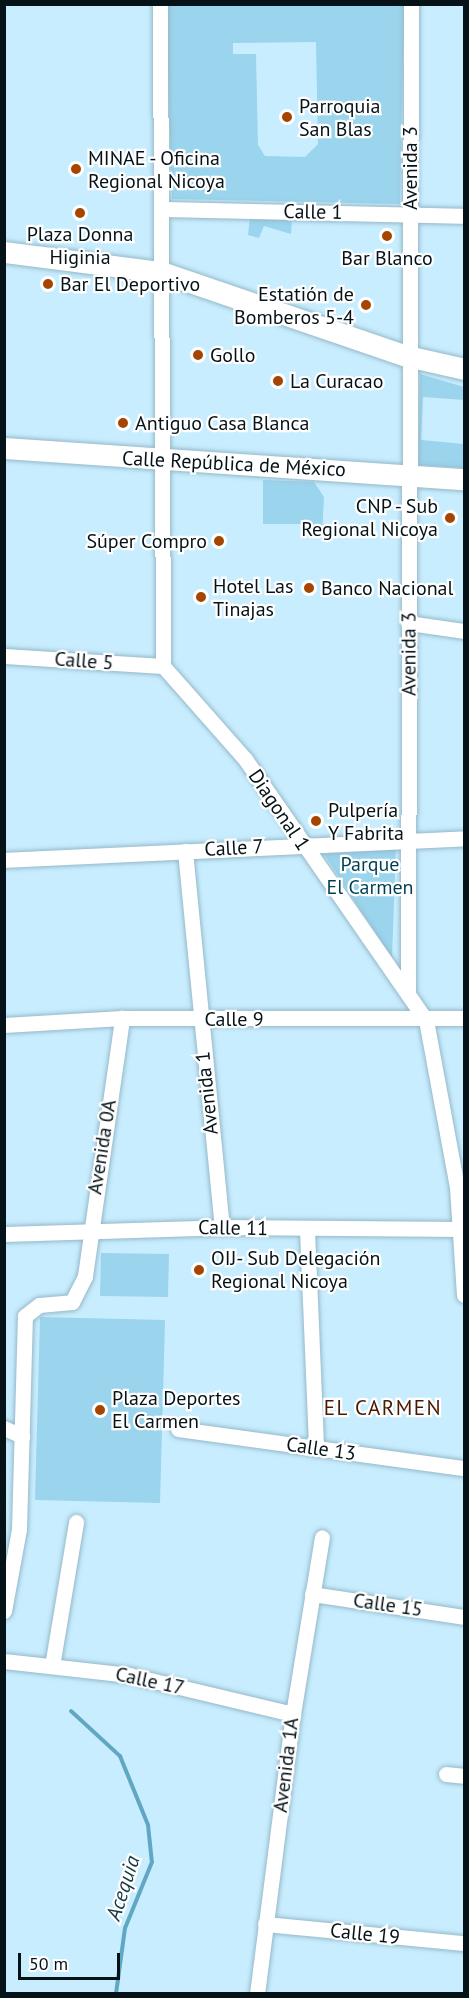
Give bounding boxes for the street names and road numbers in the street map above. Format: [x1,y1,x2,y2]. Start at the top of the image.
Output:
street label: Avenida 3 [398,126,422,210]
street label: Calle 1 [283,199,343,225]
street label: Calle República de México [122,446,346,482]
street label: Avenida 3 [397,612,421,696]
street label: Calle 5 [54,647,114,675]
street label: Diagonal 1 [243,765,315,855]
street label: Calle 7 [204,834,264,862]
street label: Calle 9 [204,1007,264,1031]
street label: Avenida 1 [191,1050,223,1136]
street label: Avenida 0A [83,1098,121,1196]
street label: Calle 11 [198,1215,268,1241]
street label: Calle 13 [285,1432,357,1466]
street label: Calle 15 [352,1588,424,1622]
street label: Calle 17 [113,1662,187,1700]
street label: Avenida 1A [268,1716,304,1814]
street label: Calle 19 [329,1918,401,1950]

